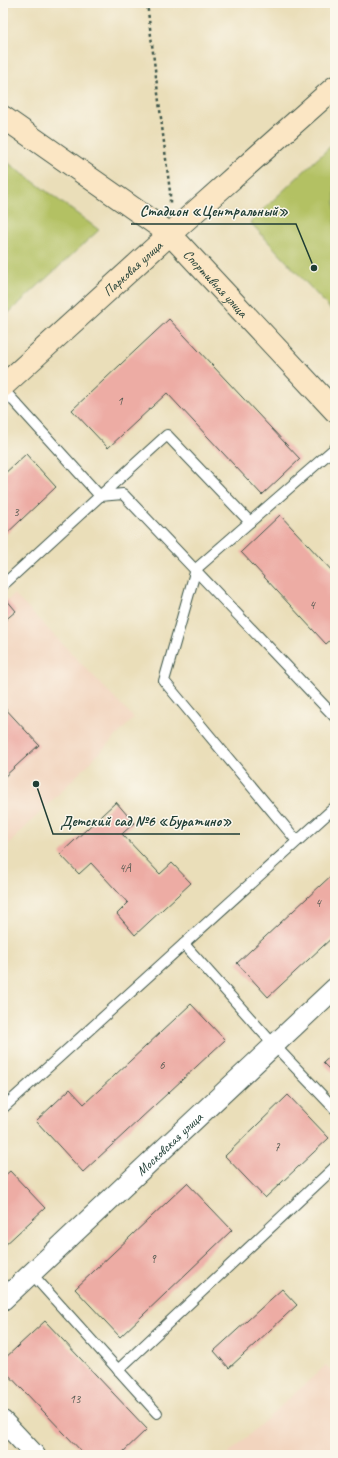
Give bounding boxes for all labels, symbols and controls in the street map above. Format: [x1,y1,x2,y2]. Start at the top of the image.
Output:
callout: Стадион «Центральный» [131,197,296,224]
text: Стадион «Центральный» [140,202,289,221]
street label: Парковая улица [99,236,166,300]
street label: Спортивная улица [180,246,252,321]
house number: 1 [117,393,123,409]
house number: 3 [13,504,20,520]
house number: 4 [309,597,316,613]
callout: Детский сад №6 «Буратино» [53,807,240,834]
text: Детский сад №6 «Буратино» [60,812,232,831]
house number: 4А [119,860,132,876]
house number: 4 [315,895,322,911]
house number: 6 [159,1057,165,1073]
street label: Московская улица [132,1108,207,1179]
house number: 7 [274,1139,280,1155]
house number: 9 [150,1251,157,1267]
house number: 13 [70,1391,82,1407]

